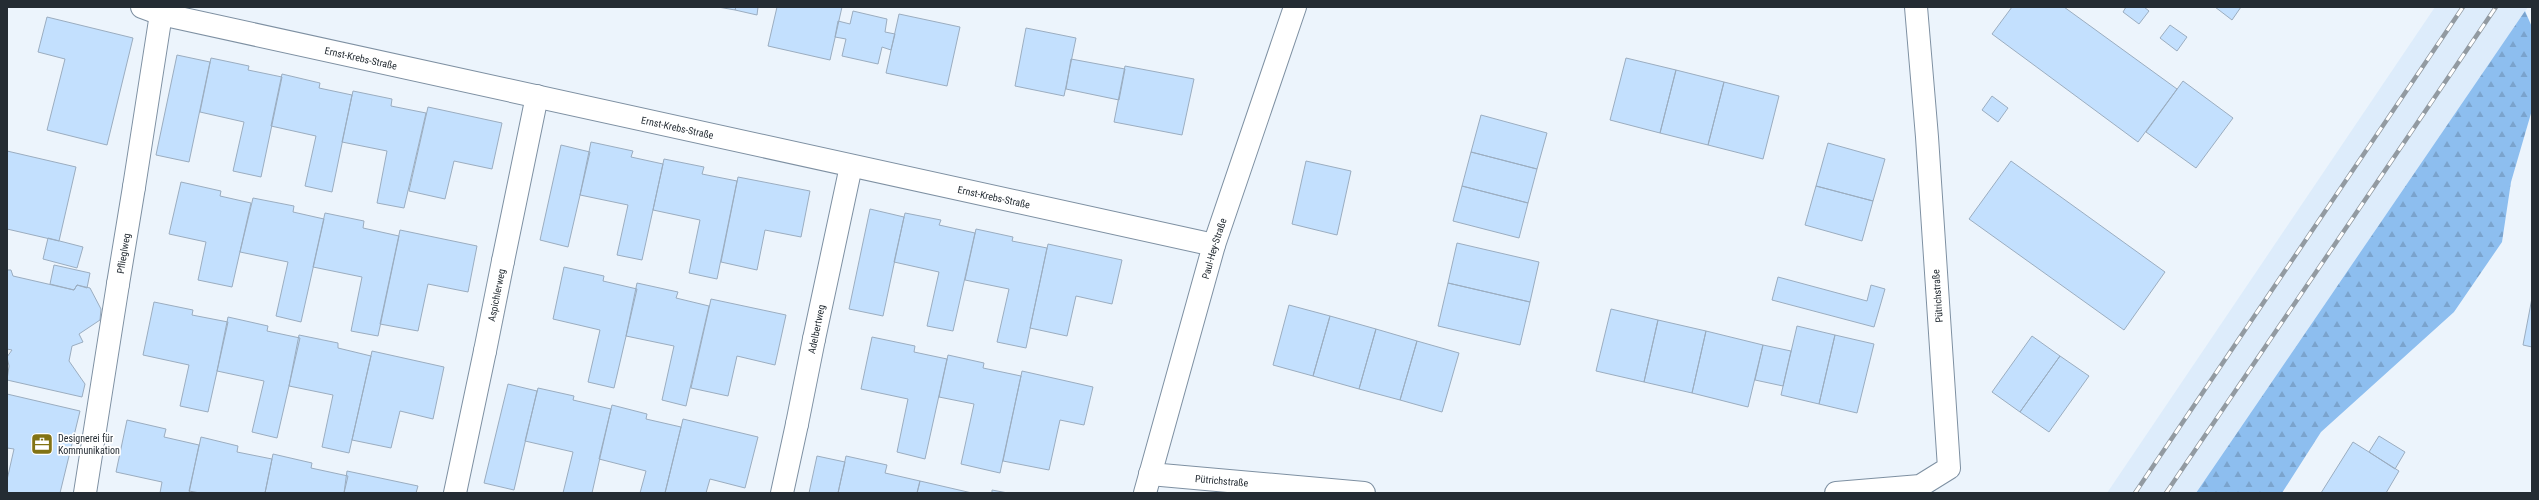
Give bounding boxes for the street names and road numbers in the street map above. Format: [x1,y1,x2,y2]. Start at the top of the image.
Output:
street label: Ernst-Krebs-Straße [324,45,398,72]
street label: Ernst-Krebs-Straße [640,115,715,141]
street label: Ernst-Krebs-Straße [957,184,1031,211]
street label: Paul-Hey-Straße [1200,216,1229,280]
street label: Pflieglweg [115,232,132,275]
street label: Aspichlerweg [486,268,507,322]
street label: Pütrichstraße [1930,269,1945,323]
street label: Adelbertweg [806,304,827,355]
street label: Pütrichstraße [1195,473,1249,489]

